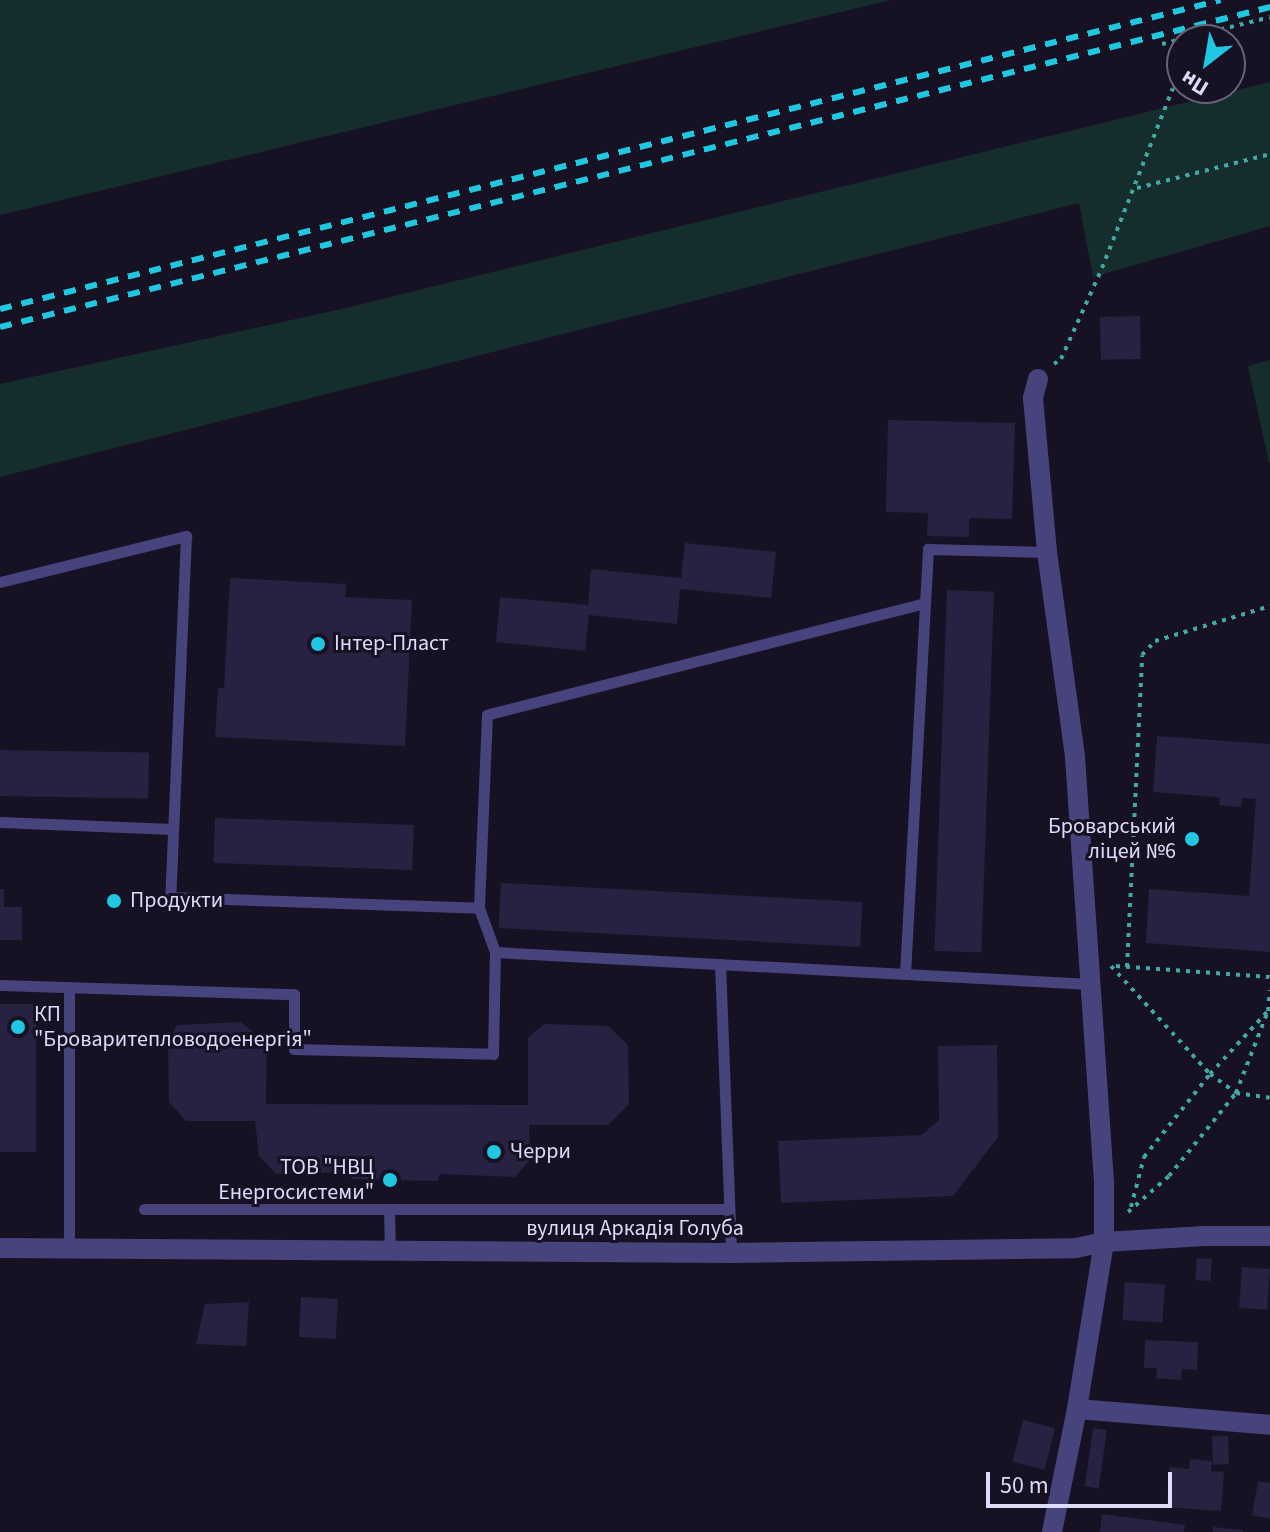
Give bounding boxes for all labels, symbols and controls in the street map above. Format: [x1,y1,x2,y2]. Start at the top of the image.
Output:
north arrow [1166,24,1246,104]
text: Пн [1175,62,1215,104]
place label: Інтер-Пласт [334,631,449,657]
marker: Інтер-Пласт [309,635,327,653]
place label: Броварський ліцей №6 [1048,813,1176,864]
marker: Броварський ліцей №6 [1183,830,1201,848]
place label: Продукти [130,888,223,914]
marker: Продукти [105,892,123,910]
place label: КП "Броваритепловодоенергія" [34,1001,312,1052]
marker: КП "Броваритепловодоенергія" [9,1018,27,1036]
place label: Черри [510,1139,571,1165]
marker: Черри [485,1143,503,1161]
place label: ТОВ "НВЦ Енергосистеми" [218,1154,374,1206]
marker: ТОВ "НВЦ Енергосистеми" [381,1171,399,1189]
street label: вулиця Аркадія Голуба [526,1216,744,1242]
scale bar [990,1456,1176,1506]
text: 50 m [1000,1468,1049,1503]

